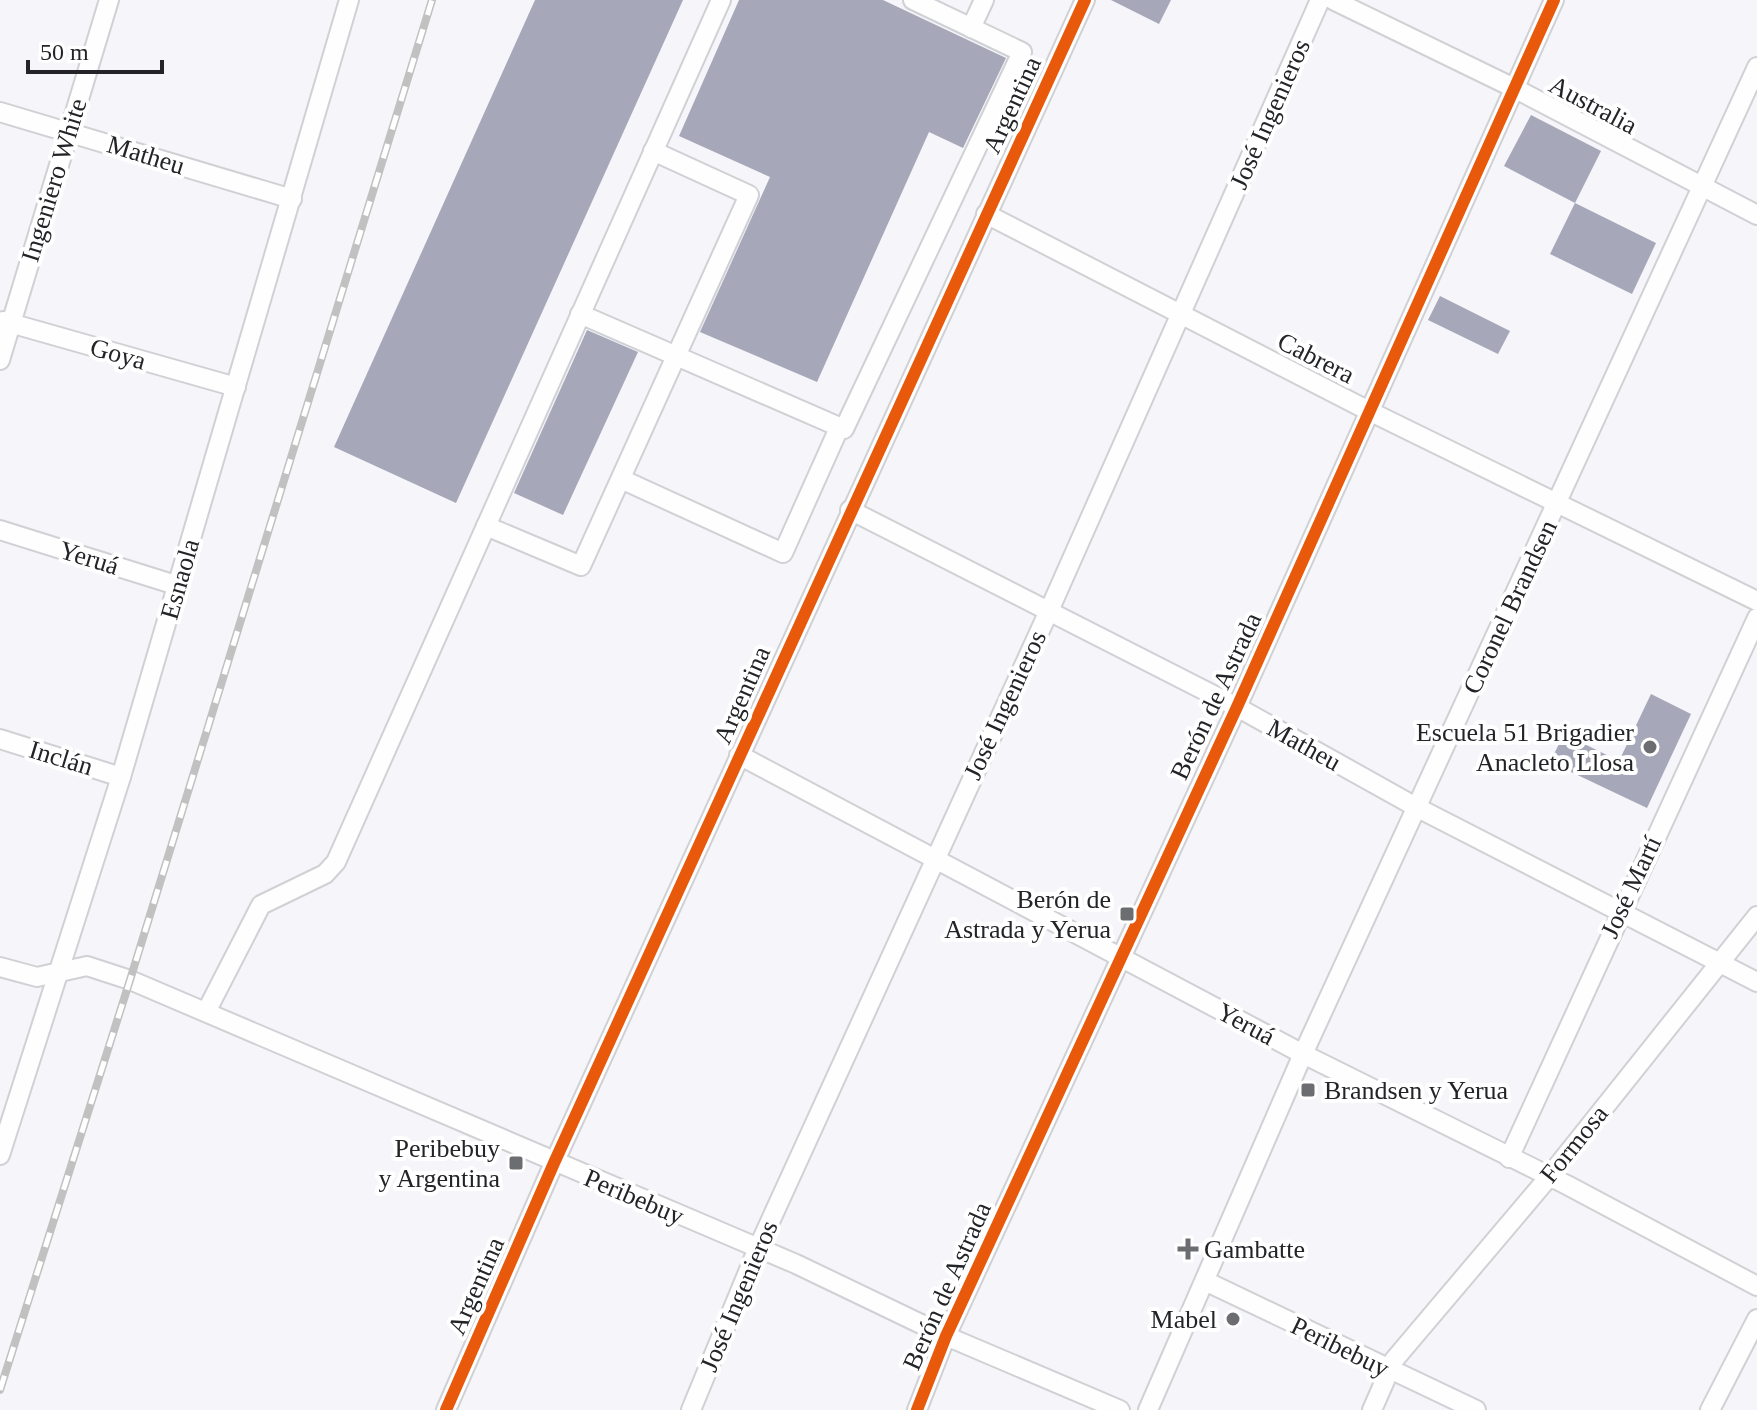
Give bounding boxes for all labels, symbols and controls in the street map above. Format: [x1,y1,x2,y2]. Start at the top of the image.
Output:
scale bar [28,24,162,74]
street label: José Ingenieros [1224,35,1316,193]
text: 50 m [40,39,89,65]
street label: Argentina [977,52,1047,158]
street label: Australia [1544,70,1642,140]
street label: Ingeniero White [15,95,93,265]
street label: Matheu [104,130,188,180]
street label: Cabrera [1273,326,1360,390]
street label: Goya [87,332,150,376]
street label: Coronel Brandsen [1457,515,1563,699]
street label: Yeruá [56,535,123,581]
street label: Esnaola [155,535,205,623]
street label: Berón de Astrada [1165,608,1267,784]
street label: José Ingenieros [958,626,1052,784]
street label: Argentina [708,641,776,748]
street label: Matheu [1262,713,1346,777]
place label: Escuela 51 Brigadier Anacleto Llosa [1416,718,1634,777]
street label: Inclán [26,735,96,781]
marker: Escuela 51 Brigadier Anacleto Llosa [1641,738,1659,756]
street label: José Martí [1595,831,1667,943]
place label: Berón de Astrada y Yerua [944,885,1111,944]
marker: Berón de Astrada y Yerua [1118,905,1136,923]
street label: Yeruá [1212,997,1280,1051]
place label: Brandsen y Yerua [1324,1076,1509,1105]
marker: Brandsen y Yerua [1299,1081,1317,1099]
street label: Formosa [1534,1099,1614,1188]
place label: Peribebuy y Argentina [378,1134,500,1193]
marker: Peribebuy y Argentina [507,1154,525,1172]
street label: Peribebuy [580,1163,688,1231]
street label: Berón de Astrada [897,1197,997,1374]
street label: José Ingenieros [694,1216,784,1376]
street label: Argentina [442,1232,510,1339]
place label: Gambatte [1204,1235,1305,1264]
marker: Gambatte [1179,1240,1197,1258]
place label: Mabel [1151,1305,1217,1334]
marker: Mabel [1224,1310,1242,1328]
street label: Peribebuy [1286,1311,1394,1383]

